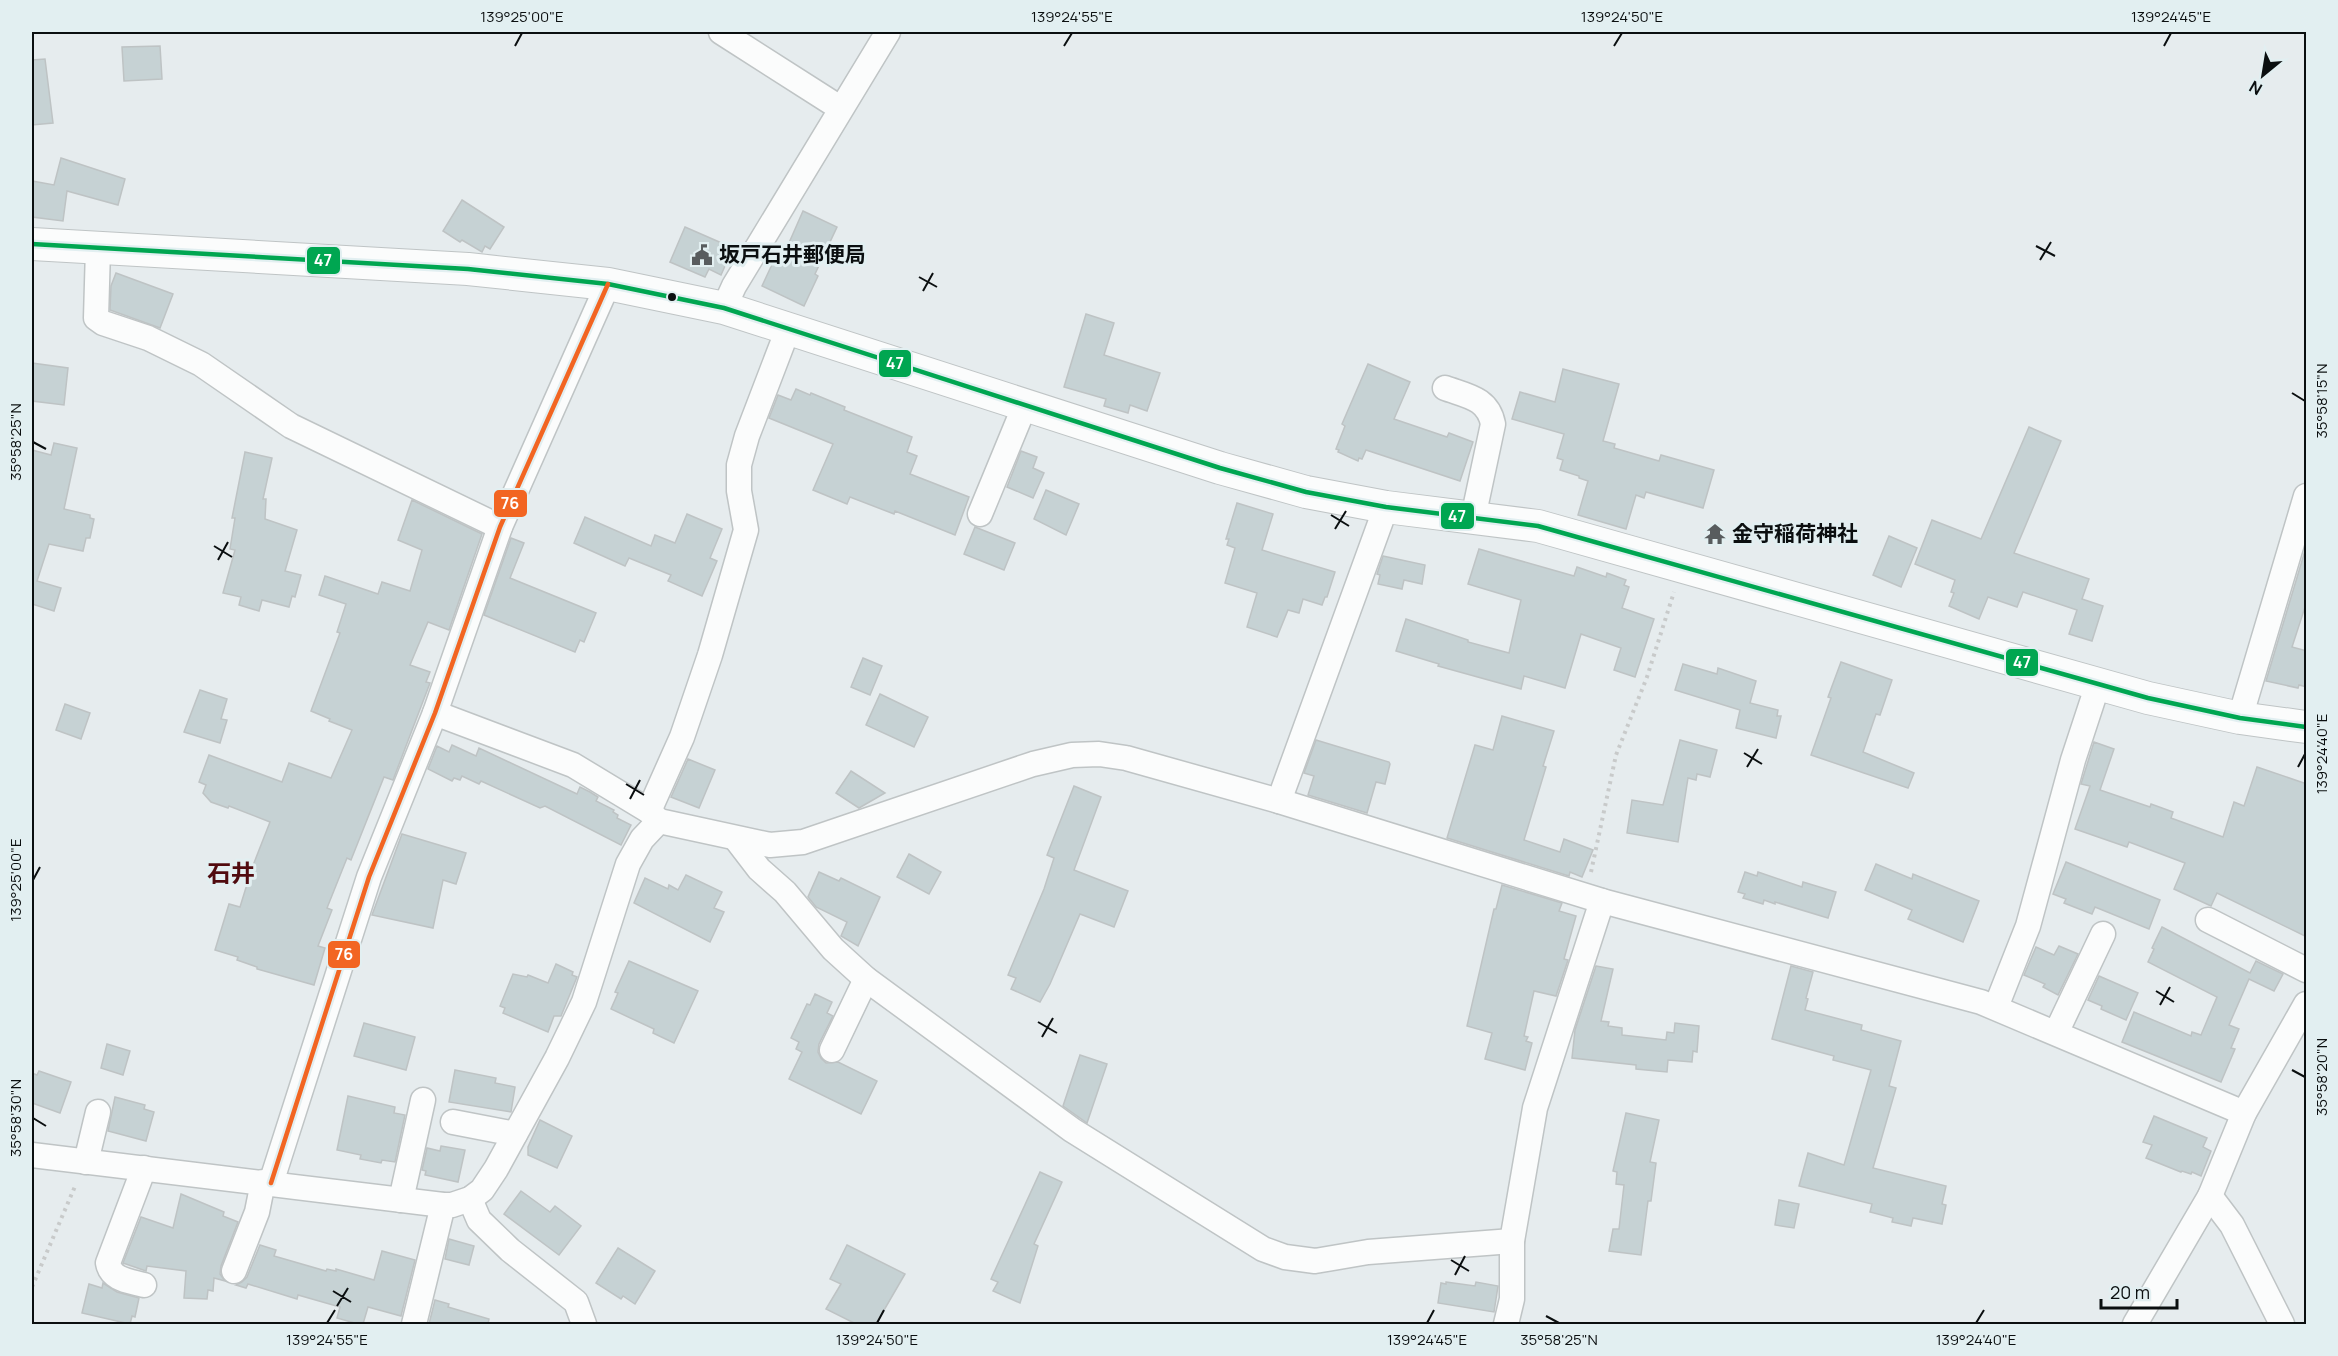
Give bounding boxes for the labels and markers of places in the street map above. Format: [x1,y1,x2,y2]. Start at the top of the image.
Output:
place label: 坂戸石井郵便局 [719,240,866,268]
public building icon: 坂戸石井郵便局 [690,243,714,267]
unlabelled marker [666,291,678,303]
place label: 金守稲荷神社 [1732,519,1858,547]
temple icon: 金守稲荷神社 [1703,522,1727,546]

